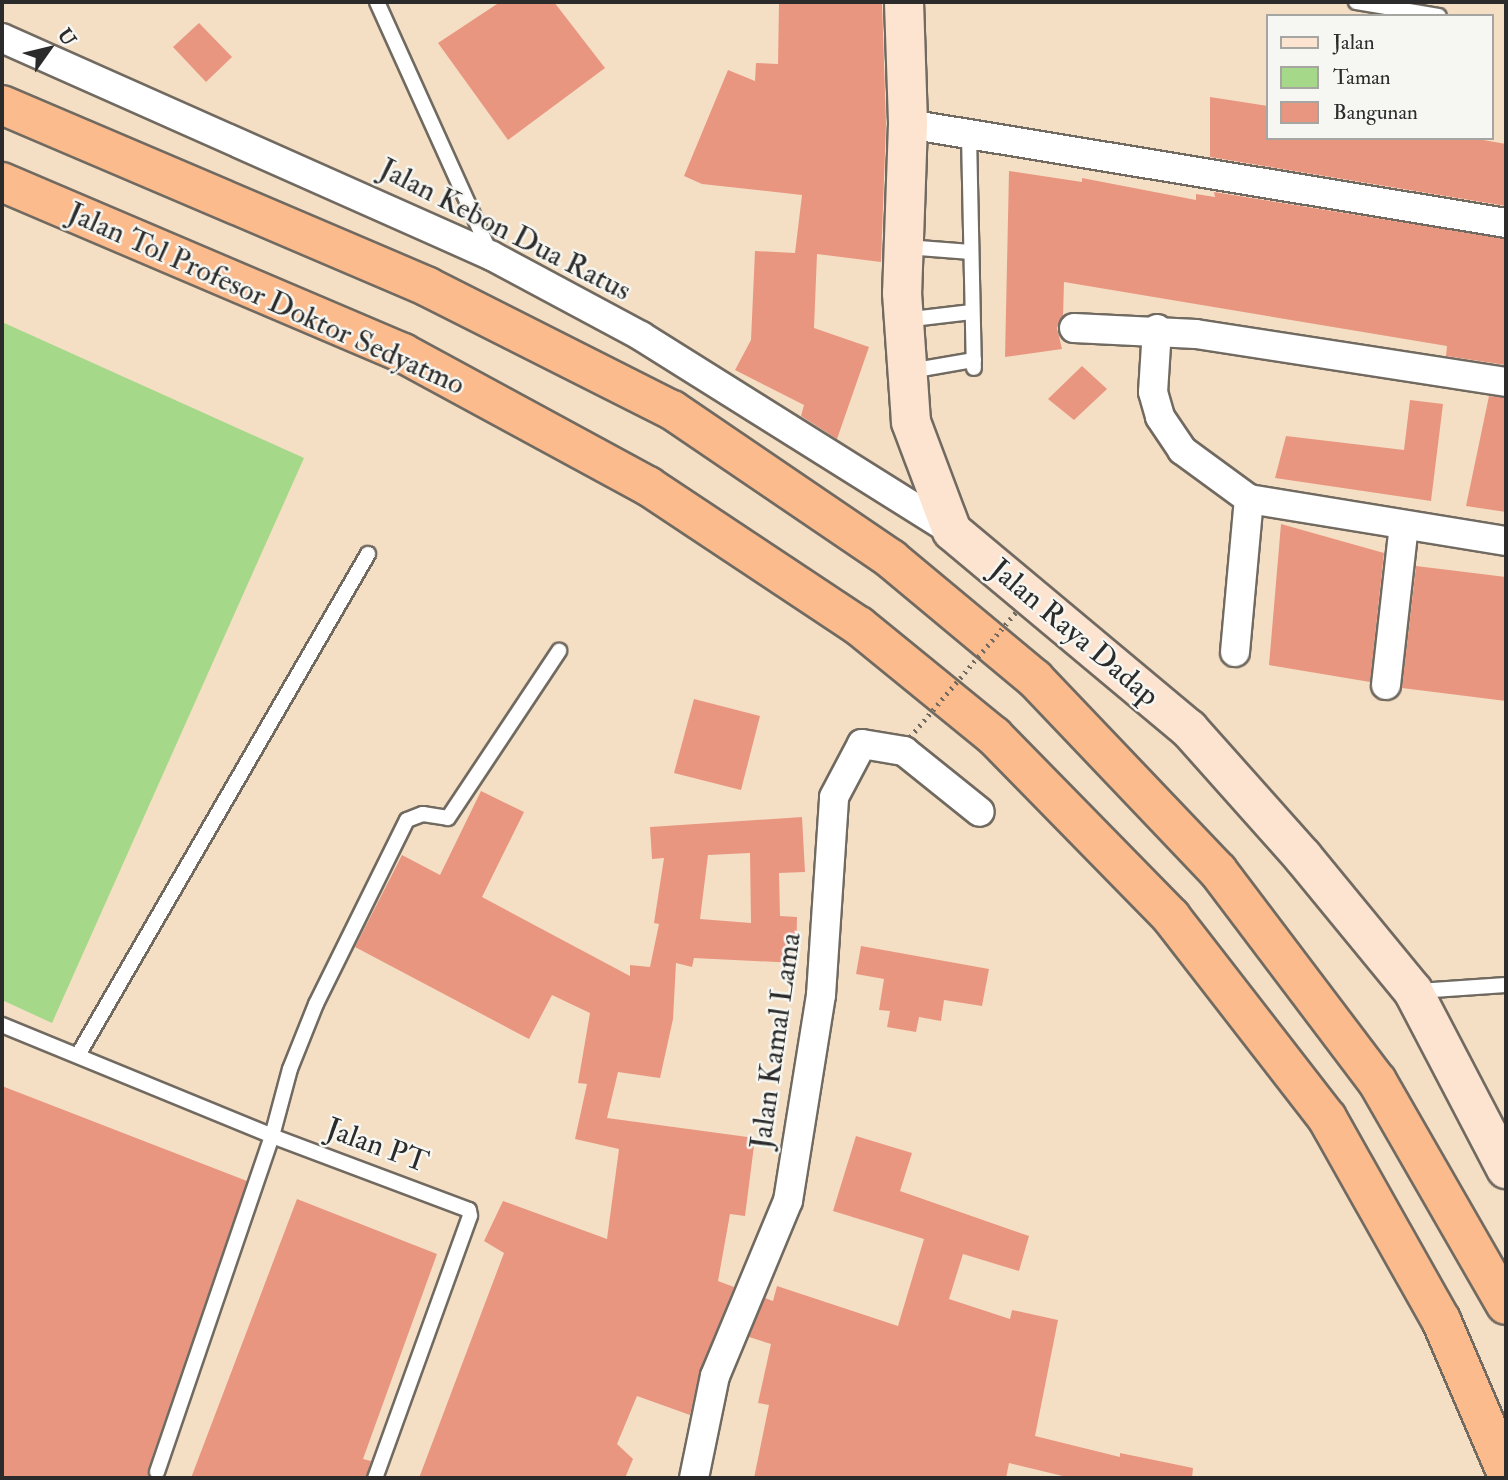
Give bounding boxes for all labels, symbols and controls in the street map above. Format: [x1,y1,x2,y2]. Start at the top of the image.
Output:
north arrow [14,14,84,84]
legend [1266,14,1494,140]
text: U [52,24,81,51]
text: Jalan [1333,29,1375,56]
text: Taman [1333,64,1391,91]
text: Bangunan [1333,99,1418,126]
street label: Jalan Kebon Dua Ratus [373,151,637,309]
street label: Jalan Tol Profesor Doktor Sedyatmo [62,195,470,403]
street label: Jalan Raya Dadap [982,552,1166,714]
street label: Jalan Kamal Lama [743,930,809,1152]
street label: Jalan PT [321,1111,433,1181]

